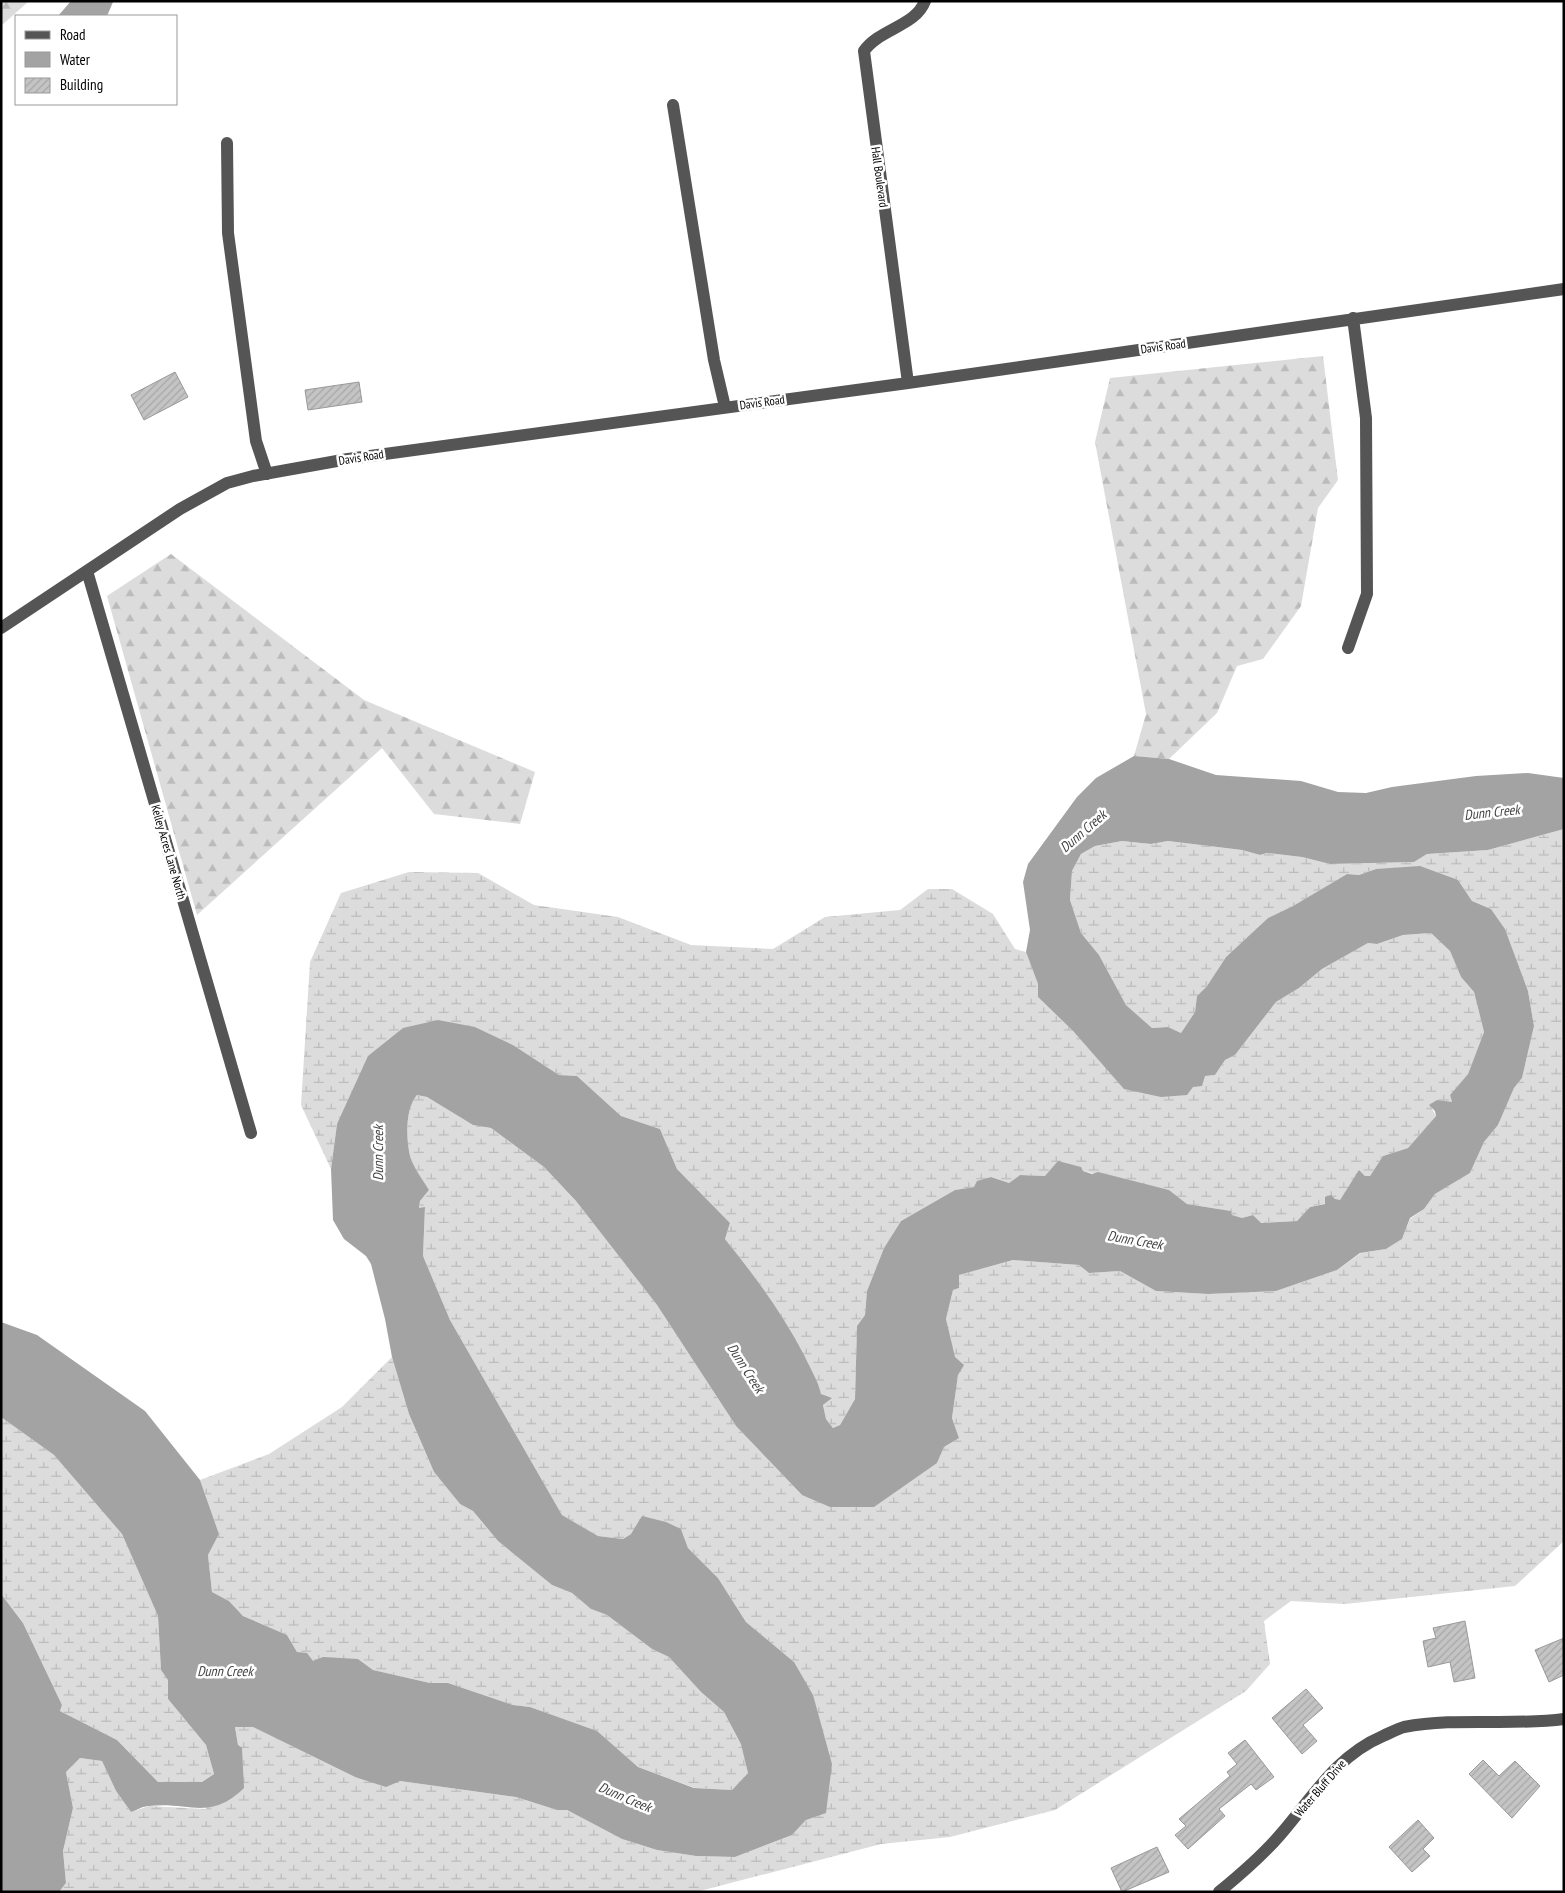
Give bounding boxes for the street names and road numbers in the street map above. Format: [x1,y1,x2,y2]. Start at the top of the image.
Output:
street label: Hall Boulevard [868,146,892,208]
street label: Davis Road [1139,335,1187,357]
street label: Davis Road [738,391,786,413]
street label: Davis Road [337,446,385,468]
street label: Kelley Acres Lane North [148,803,190,901]
street label: Water Bluff Drive [1291,1756,1349,1820]

